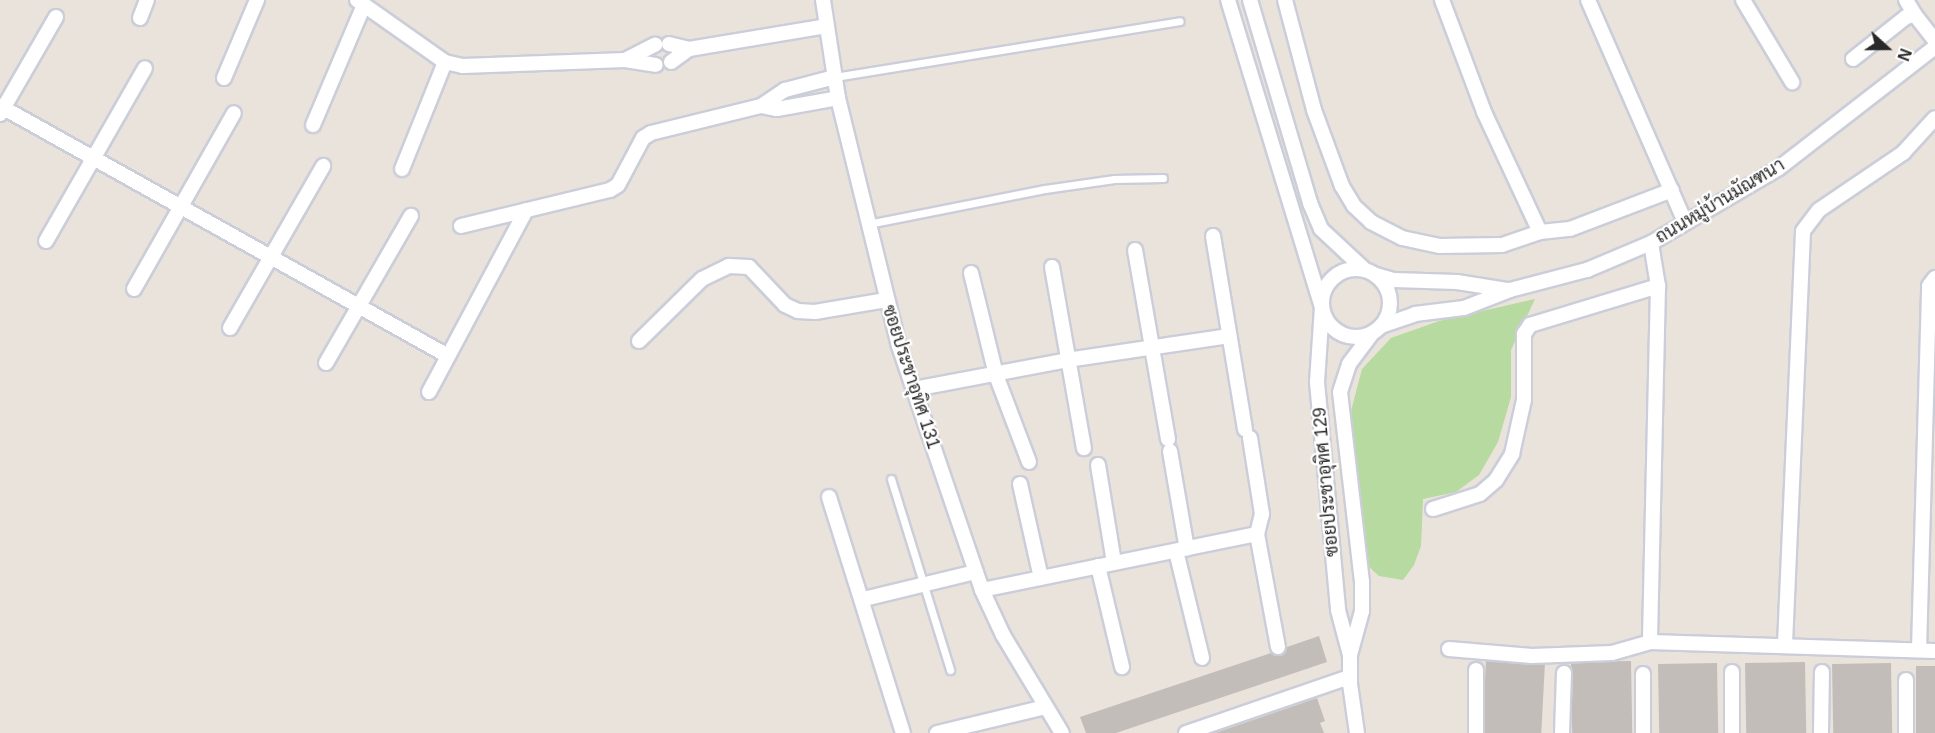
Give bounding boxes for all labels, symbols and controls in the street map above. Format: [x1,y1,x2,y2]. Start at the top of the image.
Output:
north arrow [1857,18,1917,78]
text: N [1894,46,1914,63]
street label: ถนนหมู่บ้านมัณฑนา [1652,154,1788,248]
street label: ซอยประชาอุทิศ 131 [878,302,944,452]
street label: ซอยประชาอุทิศ 129 [1309,406,1343,558]

